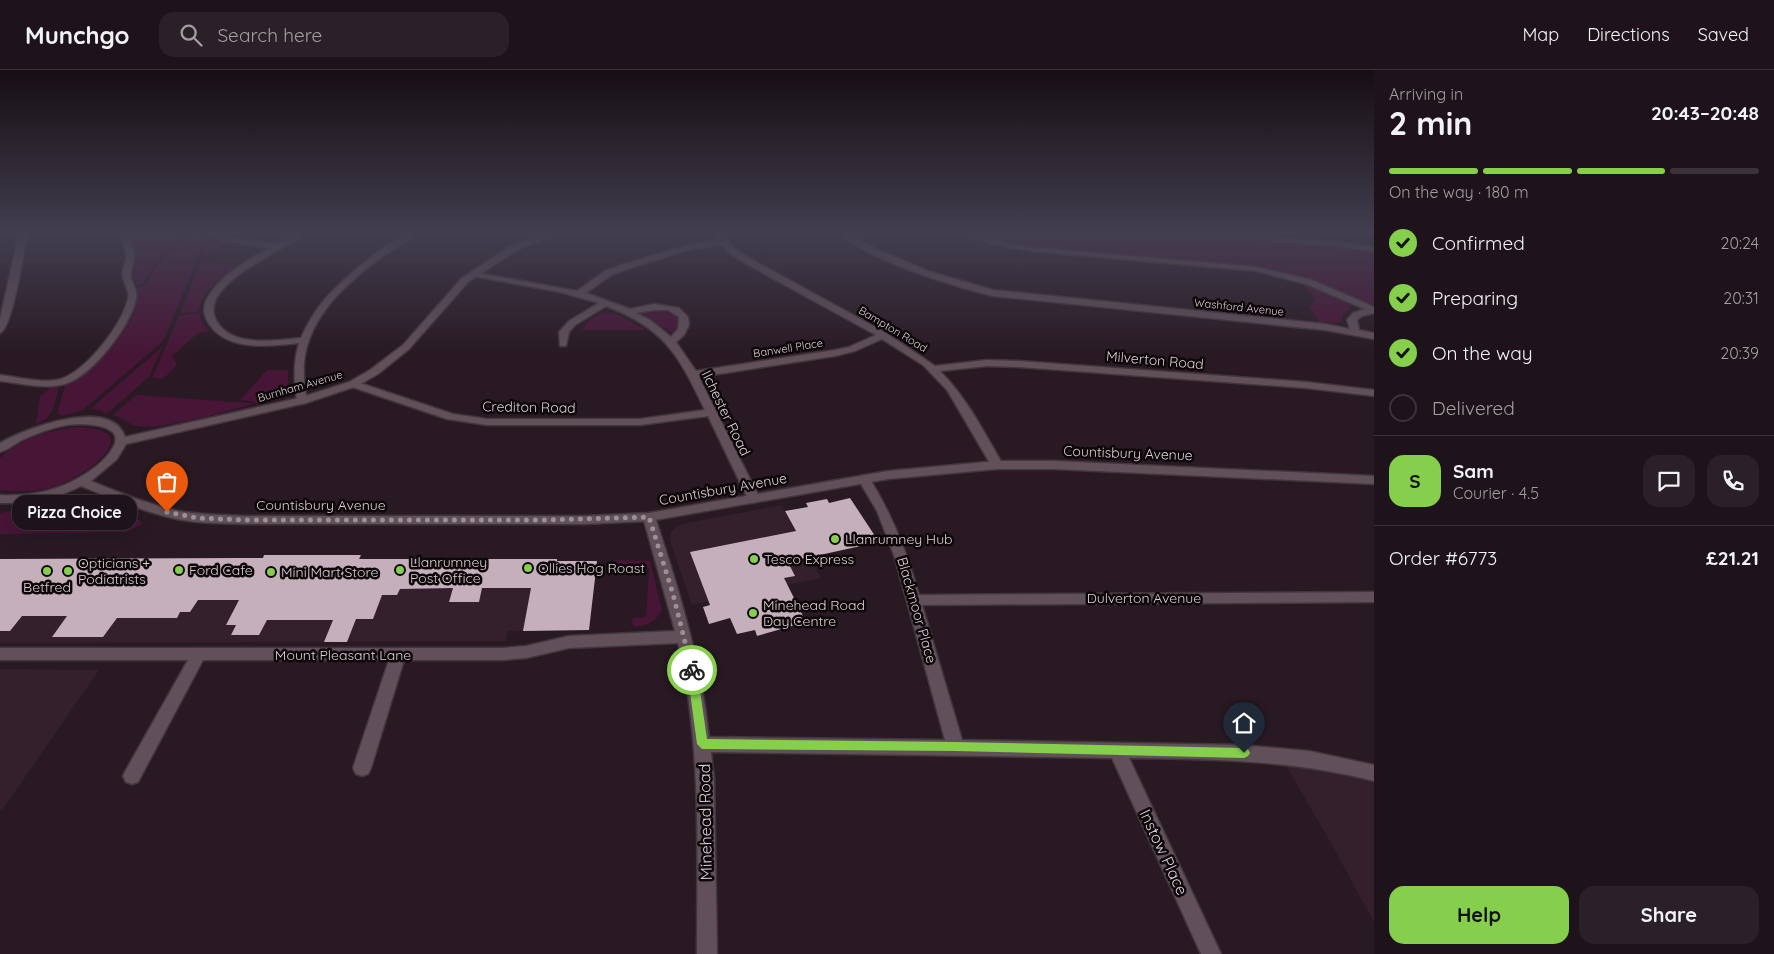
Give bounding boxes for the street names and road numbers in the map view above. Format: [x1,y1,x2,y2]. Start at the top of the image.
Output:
street label: Washford Avenue [1193,295,1285,319]
street label: Bampton Road [856,303,930,355]
street label: Banwell Place [752,336,824,360]
street label: Milverton Road [1105,347,1205,373]
street label: Burnham Avenue [256,367,344,405]
street label: Ilchester Road [698,367,754,459]
street label: Crediton Road [482,397,576,417]
street label: Countisbury Avenue [1063,442,1193,464]
street label: Countisbury Avenue [658,469,788,509]
street label: Countisbury Avenue [256,496,386,514]
street label: Blackmoor Place [893,555,941,665]
street label: Dulverton Avenue [1087,589,1201,607]
street label: Mount Pleasant Lane [275,646,411,664]
street label: Minehead Road [694,764,716,880]
street label: Instow Place [1135,806,1193,898]

